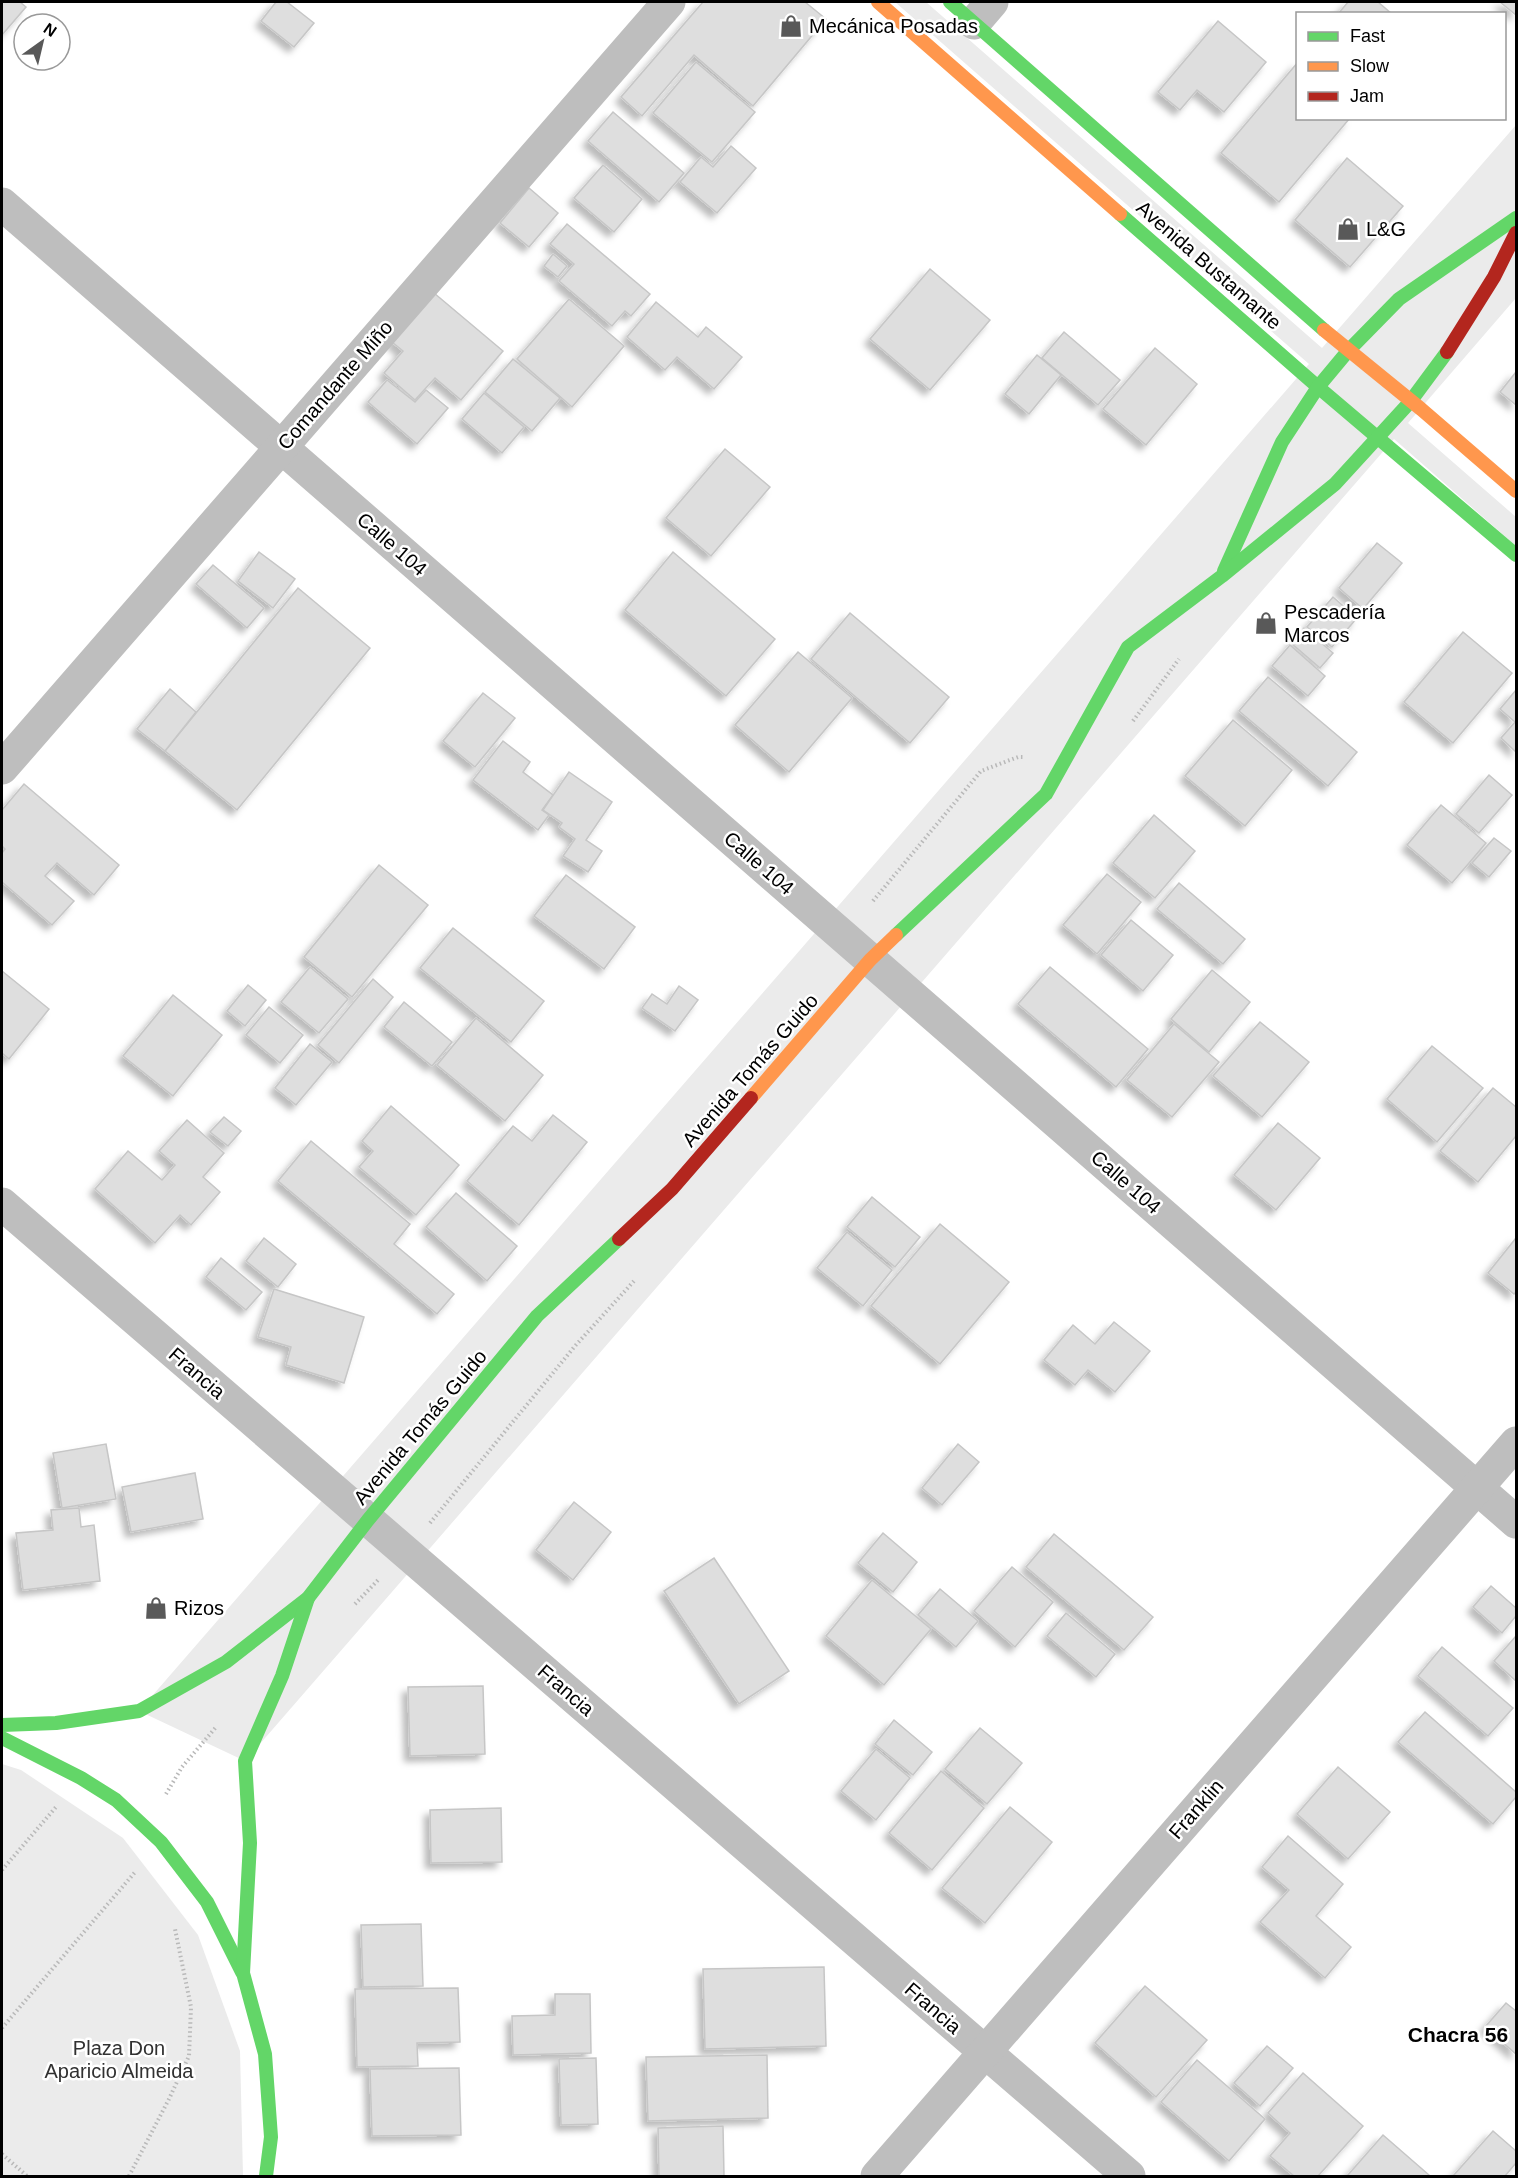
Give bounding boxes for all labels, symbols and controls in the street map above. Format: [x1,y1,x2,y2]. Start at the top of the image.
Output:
north arrow [12,12,72,72]
legend [1296,12,1506,120]
shop icon: Mecánica Posadas [778,13,804,39]
place label: Mecánica Posadas [809,15,978,37]
text: N [41,20,60,40]
text: Fast [1350,26,1385,46]
text: Slow [1350,56,1390,76]
text: Jam [1350,86,1384,106]
street label: Avenida Bustamante [1132,196,1286,334]
shop icon: L&G [1335,216,1361,242]
place label: L&G [1366,218,1406,240]
street label: Comandante Miño [273,316,397,454]
street label: Calle 104 [353,508,431,580]
place label: Pescadería Marcos [1284,601,1386,646]
shop icon: Pescadería Marcos [1253,610,1279,636]
street label: Calle 104 [720,827,798,899]
street label: Avenida Tomás Guido [678,989,822,1151]
street label: Calle 104 [1087,1146,1165,1218]
street label: Francia [165,1343,230,1404]
street label: Avenida Tomás Guido [349,1345,491,1509]
shop icon: Rizos [143,1595,169,1621]
place label: Rizos [174,1597,224,1619]
street label: Francia [534,1660,599,1721]
street label: Franklin [1164,1775,1228,1843]
street label: Francia [901,1978,966,2039]
district label: Chacra 56 [1408,2023,1508,2046]
park label: Plaza Don Aparicio Almeida [45,2037,194,2082]

